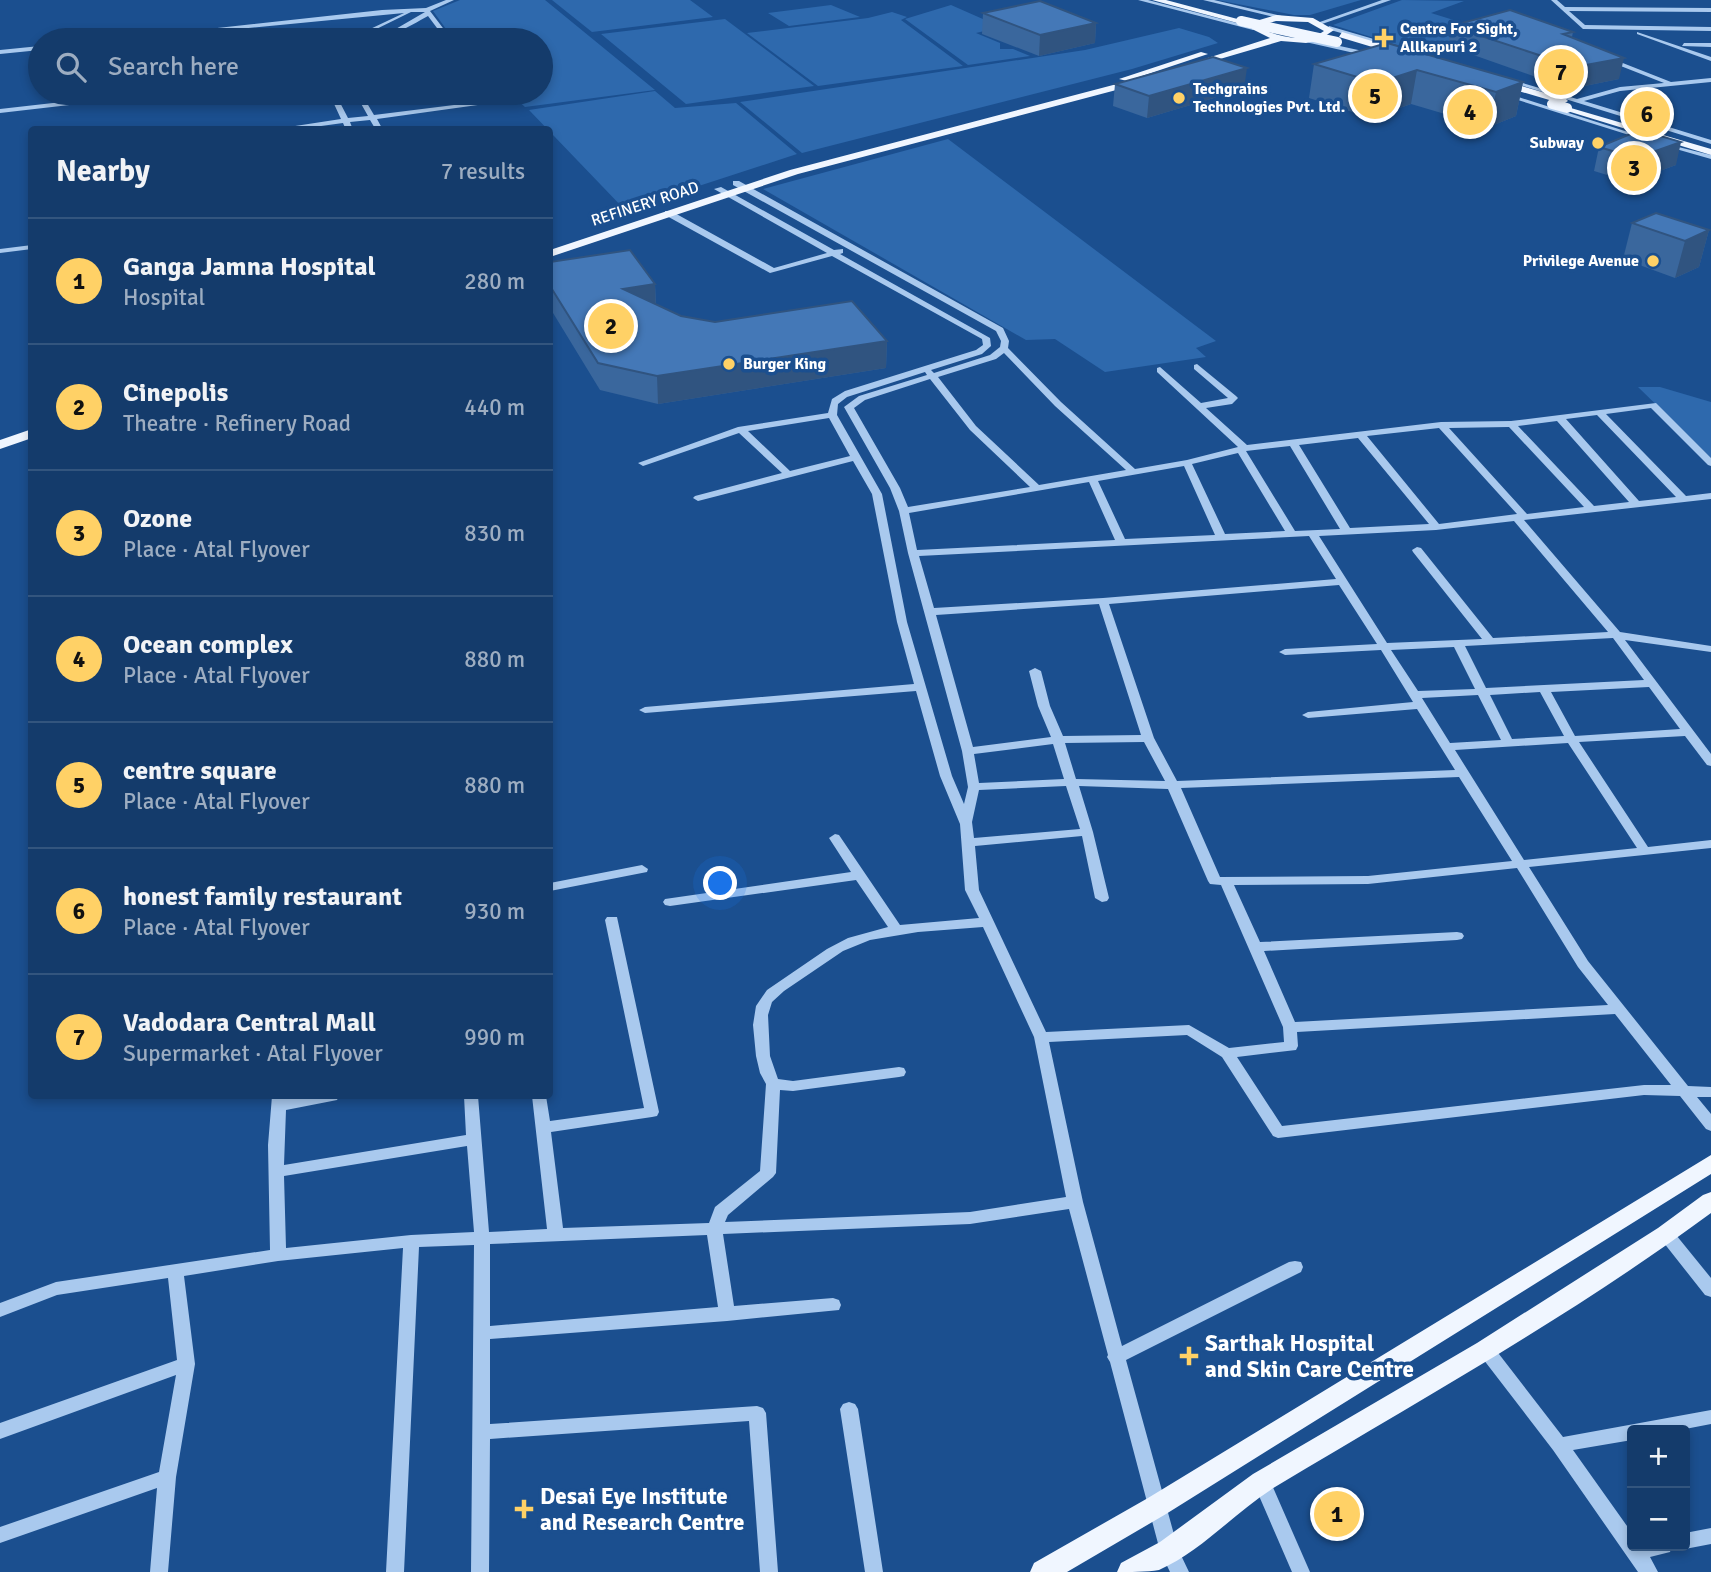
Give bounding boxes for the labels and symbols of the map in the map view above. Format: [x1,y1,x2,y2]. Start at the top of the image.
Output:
place label: Centre For Sight, Allkapuri 2 [1400,19,1518,57]
marker: Centre For Sight, Allkapuri 2 [1374,28,1394,48]
pin: 7 [1538,46,1584,98]
pin: 5 [1352,70,1398,122]
place label: Techgrains Technologies Pvt. Ltd. [1193,79,1345,117]
pin: 4 [1447,86,1493,138]
pin: 6 [1624,88,1670,140]
marker: Techgrains Technologies Pvt. Ltd. [1171,90,1187,106]
place label: Subway [1530,133,1584,153]
marker: Subway [1590,135,1606,151]
pin: 3 [1611,142,1657,194]
street label: REFINERY ROAD [589,177,701,231]
place label: Privilege Avenue [1523,251,1639,271]
marker: Privilege Avenue [1645,253,1661,269]
pin: 2 [588,300,634,352]
place label: Burger King [743,354,827,374]
marker: Burger King [721,356,737,372]
your location [703,866,737,900]
place label: Sarthak Hospital and Skin Care Centre [1205,1329,1414,1384]
marker: Sarthak Hospital and Skin Care Centre [1179,1346,1199,1366]
place label: Desai Eye Institute and Research Centre [540,1482,744,1537]
pin: 1 [1314,1488,1360,1540]
marker: Desai Eye Institute and Research Centre [514,1499,534,1519]

